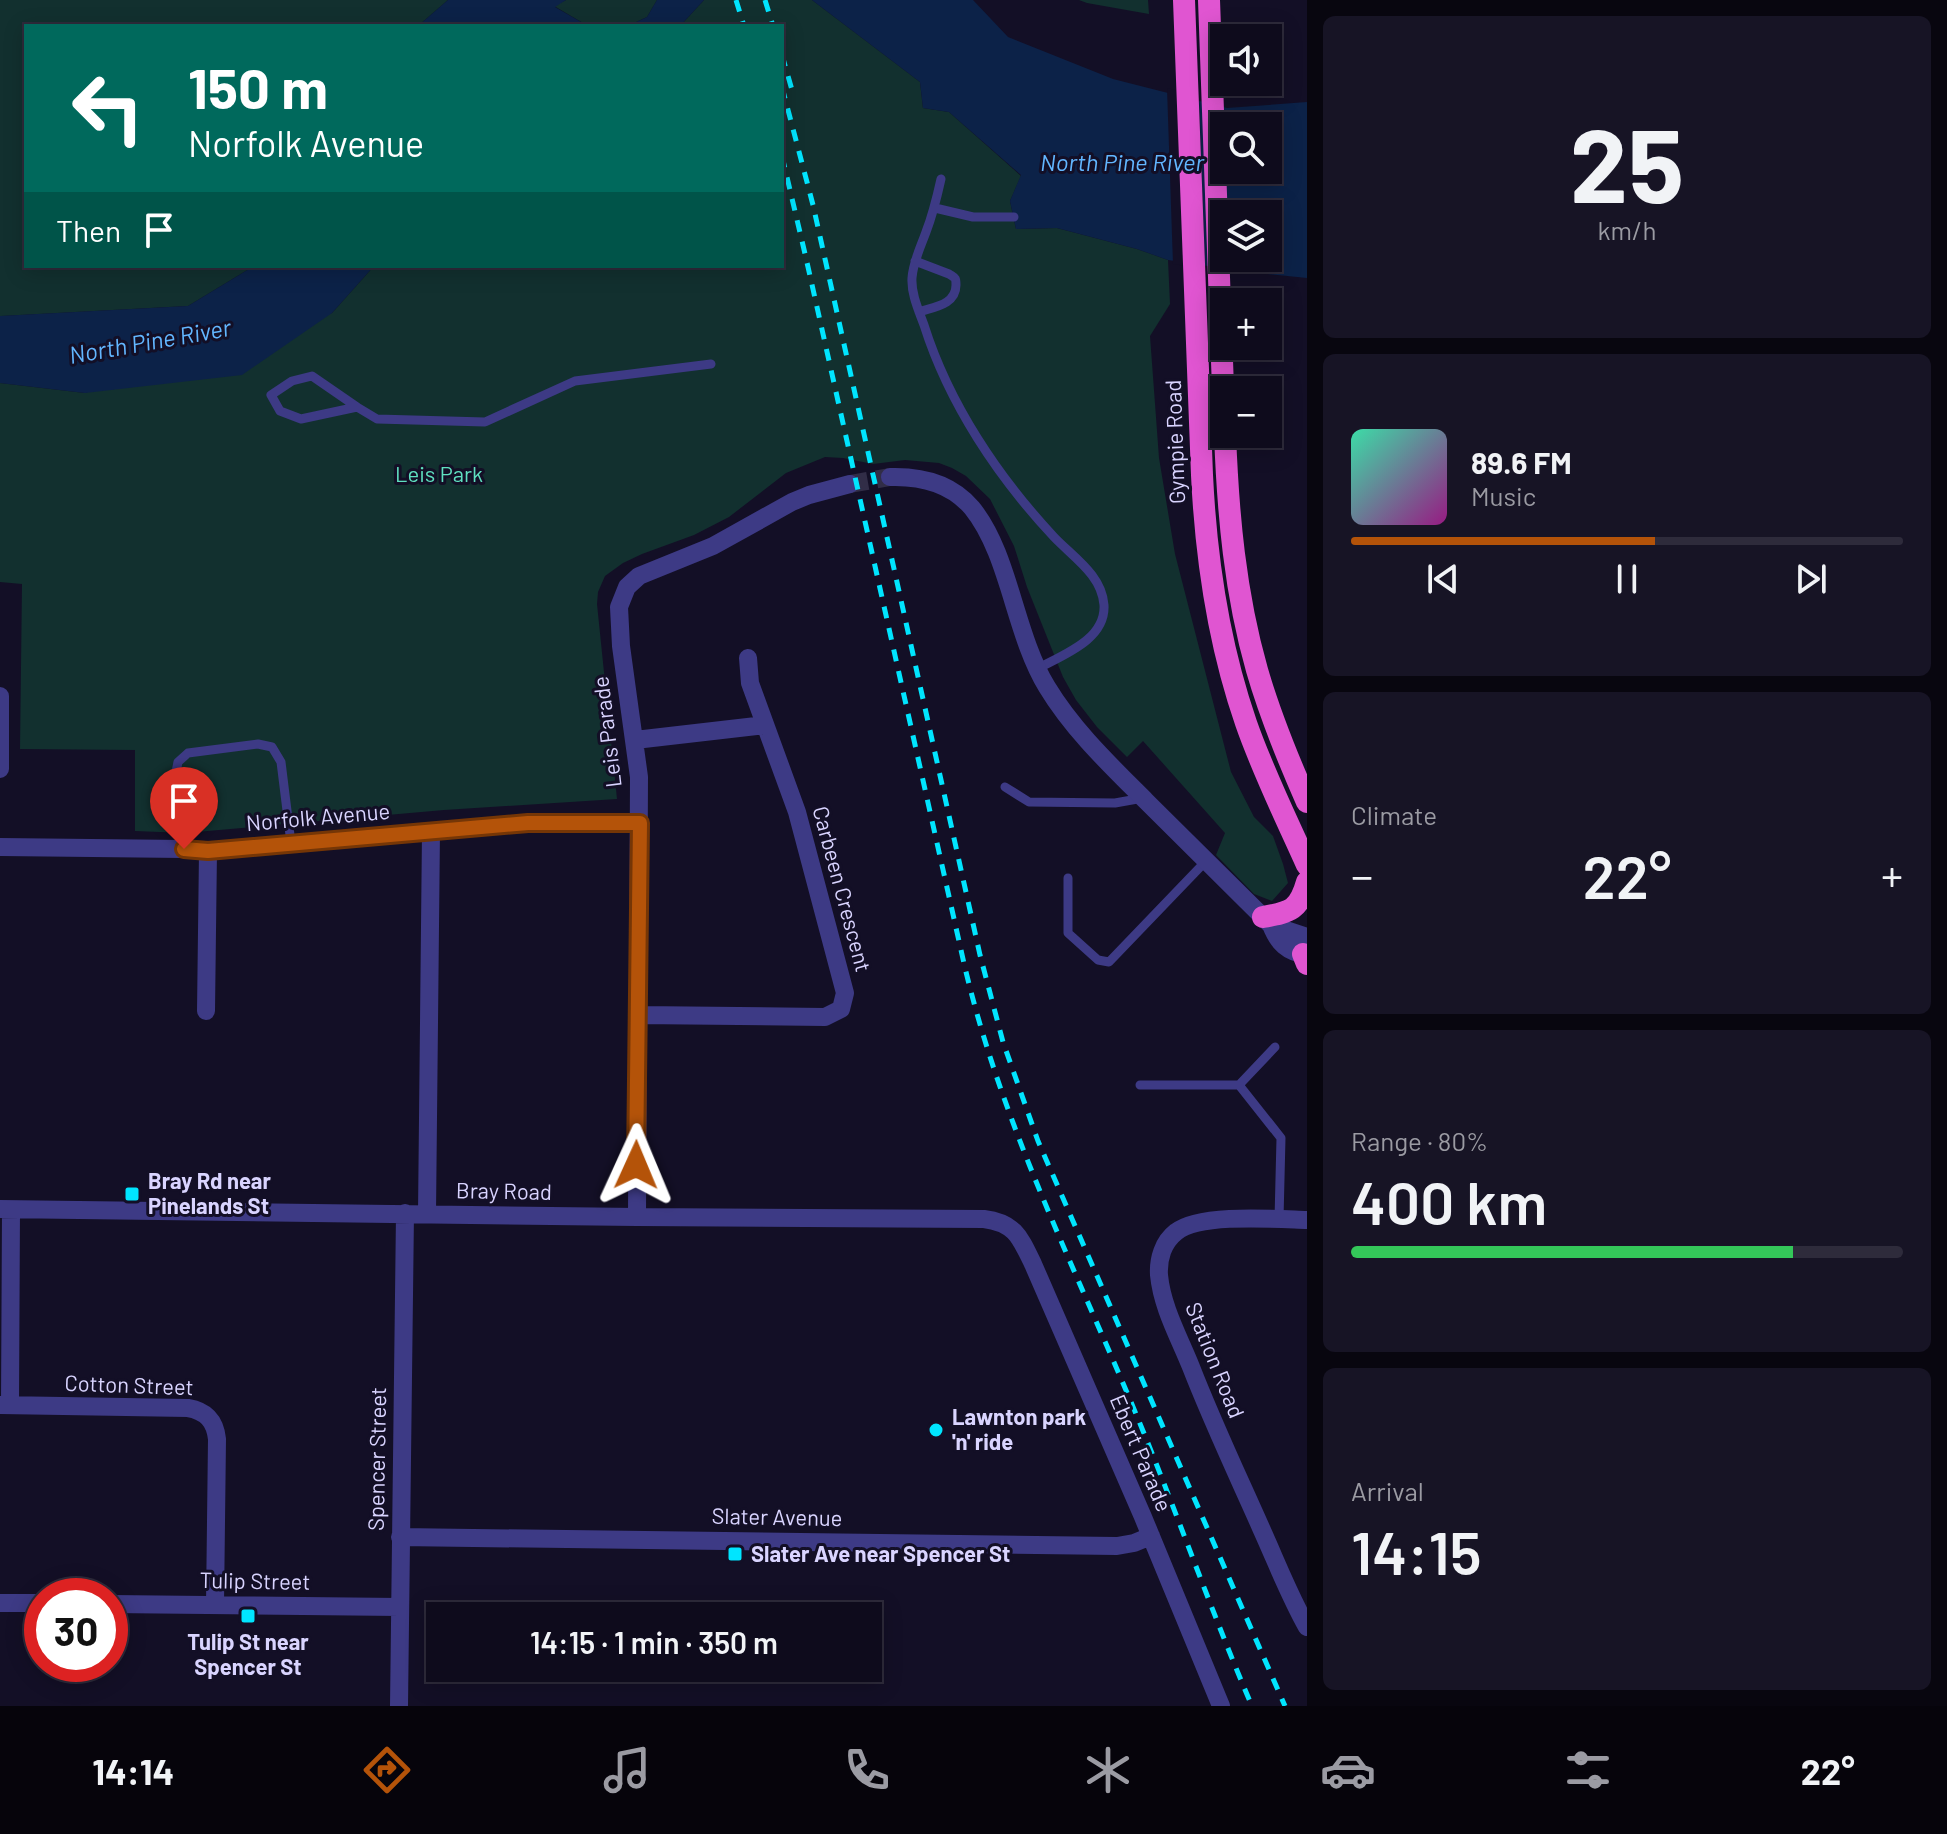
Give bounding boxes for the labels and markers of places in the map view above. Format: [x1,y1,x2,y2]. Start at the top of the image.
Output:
pin [150,767,218,849]
place label: Bray Rd near Pinelands St [148,1167,271,1218]
marker: Bray Rd near Pinelands St [123,1185,141,1203]
place label: Lawnton park 'n' ride [952,1403,1087,1454]
marker: Lawnton park 'n' ride [927,1421,945,1439]
place label: Slater Ave near Spencer St [751,1540,1010,1566]
marker: Slater Ave near Spencer St [726,1545,744,1563]
marker: Tulip St near Spencer St [239,1607,257,1625]
place label: Tulip St near Spencer St [187,1628,309,1679]

